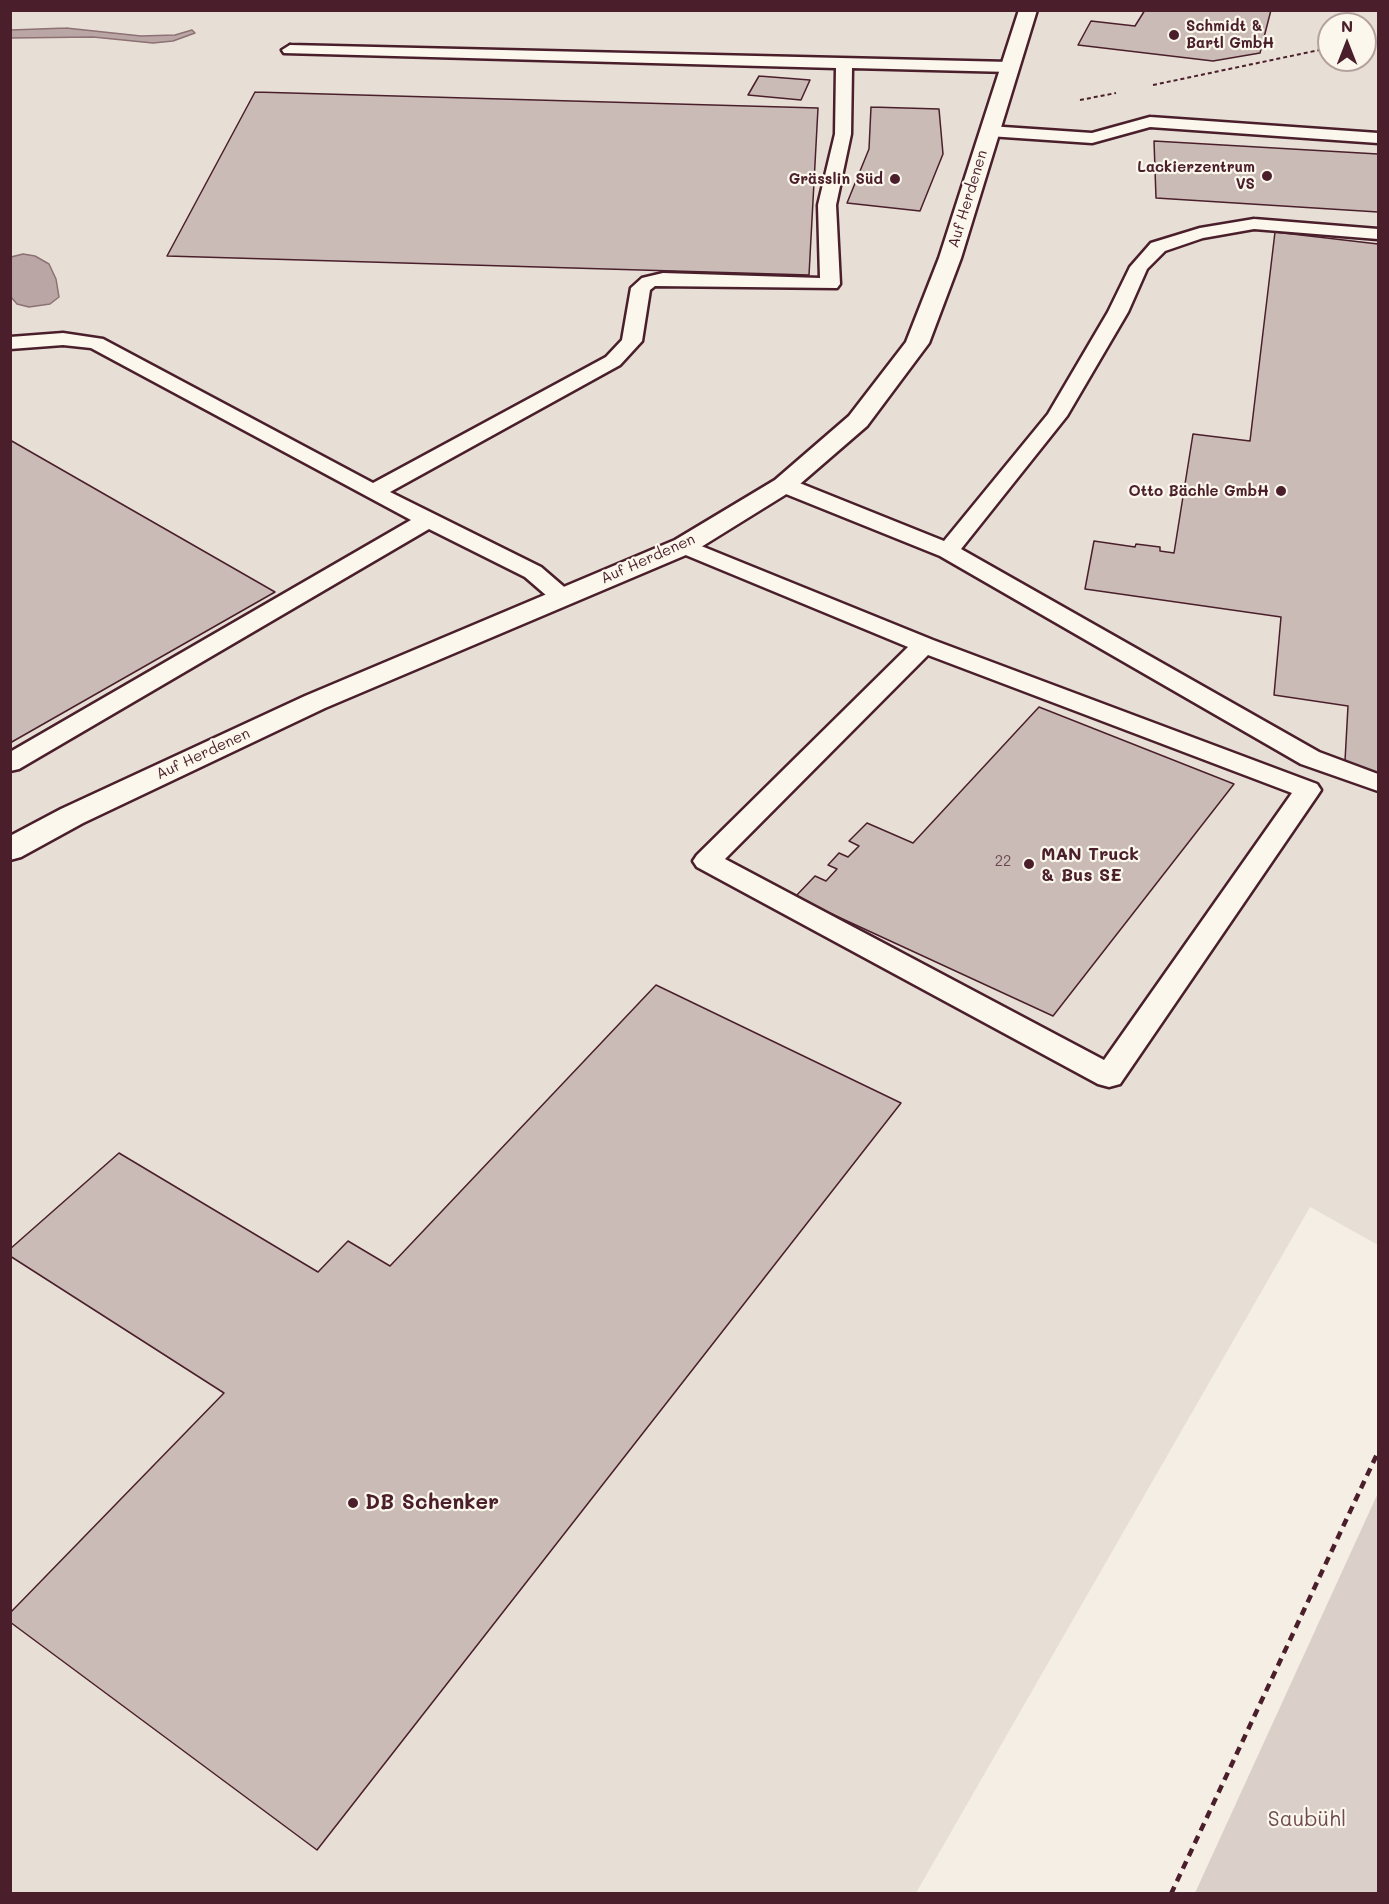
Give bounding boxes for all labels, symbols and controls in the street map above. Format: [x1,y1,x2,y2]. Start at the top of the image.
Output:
north arrow [1317,12,1377,72]
text: N [1341,15,1353,36]
place label: Schmidt & Bartl GmbH [1186,17,1274,52]
marker: Schmidt & Bartl GmbH [1167,28,1181,42]
street label: Auf Herdenen [945,148,991,250]
place label: Lackierzentrum VS [1137,158,1255,193]
marker: Lackierzentrum VS [1260,169,1274,183]
place label: Grässlin Süd [789,170,883,188]
marker: Grässlin Süd [888,172,902,186]
place label: Otto Bächle GmbH [1129,482,1269,500]
marker: Otto Bächle GmbH [1274,484,1288,498]
street label: Auf Herdenen [598,530,698,588]
street label: Auf Herdenen [153,724,253,784]
place label: MAN Truck & Bus SE [1041,843,1139,886]
house number: 22 [995,852,1011,870]
marker: MAN Truck & Bus SE [1022,857,1036,871]
place label: DB Schenker [365,1490,499,1516]
marker: DB Schenker [346,1496,360,1510]
park label: Saubühl [1268,1807,1346,1833]

